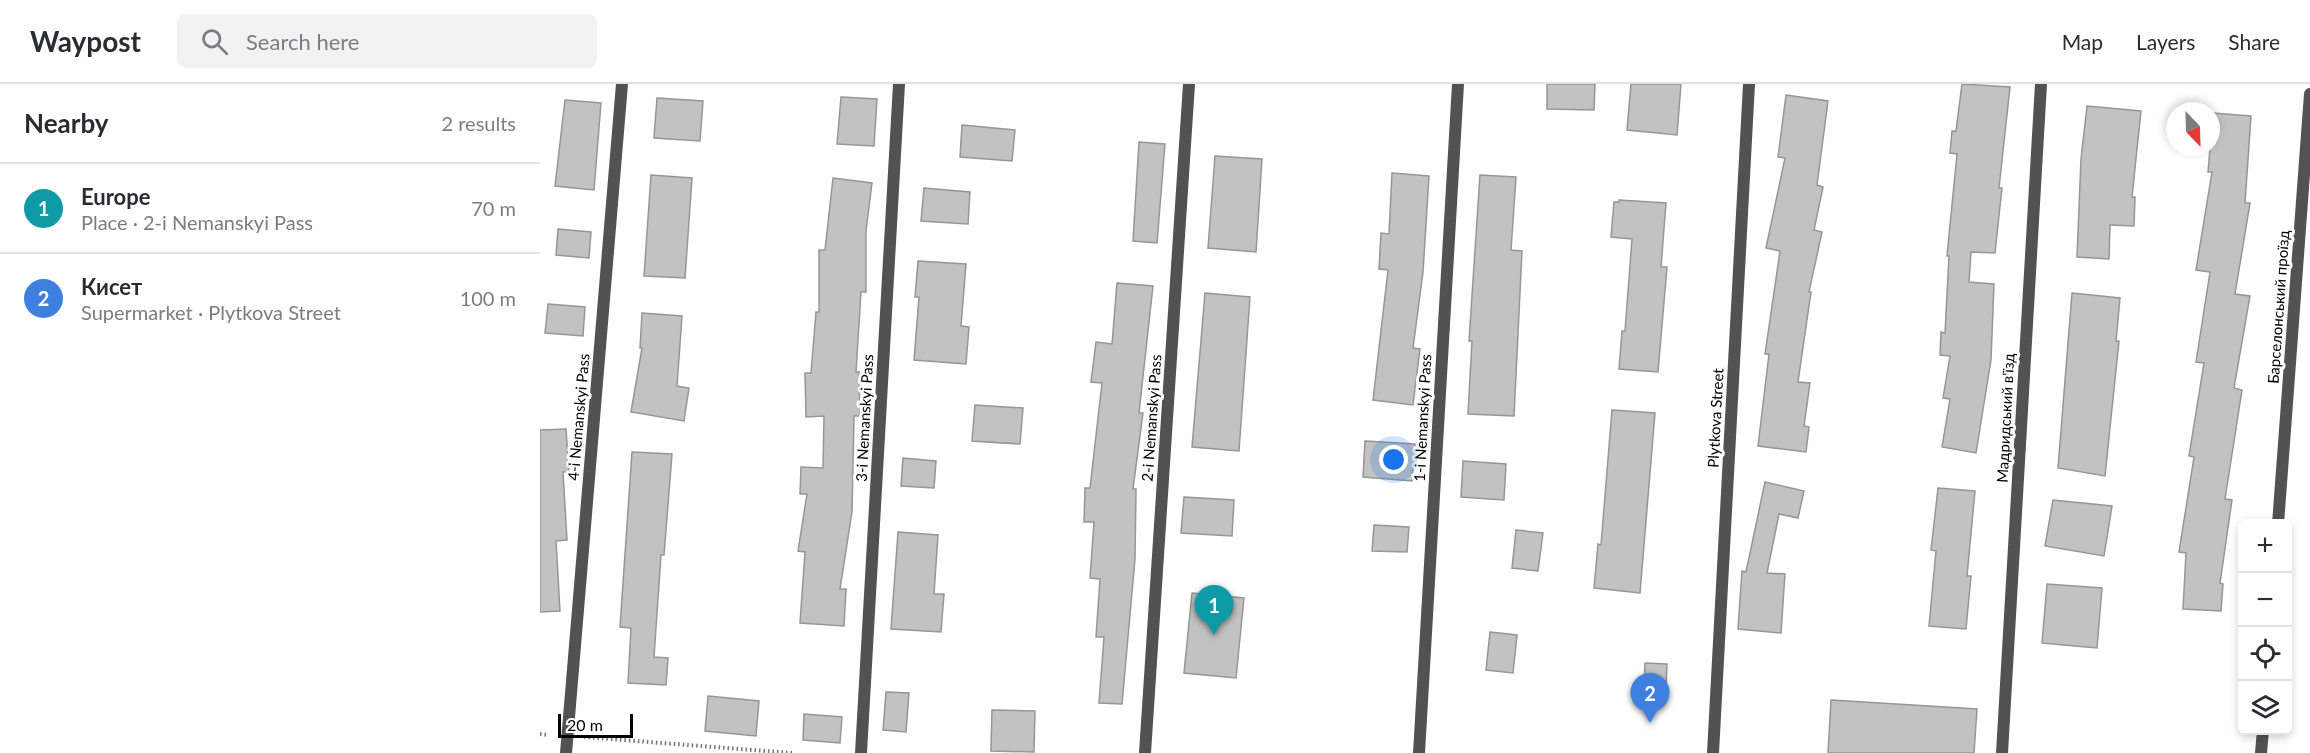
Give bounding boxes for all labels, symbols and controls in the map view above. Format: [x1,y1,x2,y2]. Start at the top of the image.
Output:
search box [177,14,597,68]
text: Waypost [30,24,141,58]
icon: search [198,25,231,58]
text: Search here [246,28,359,55]
text: Map [2062,29,2103,54]
text: Layers [2136,29,2195,54]
text: Share [2228,29,2280,54]
north arrow [2166,102,2220,156]
text: Nearby [24,107,109,139]
text: 2 results [441,111,516,135]
text: Europe [81,183,150,210]
text: 1 [38,196,49,220]
text: 70 m [471,196,516,220]
text: Place · 2-i Nemanskyi Pass [81,210,313,234]
street label: Барселонський проїзд [2264,230,2292,384]
text: Кисет [81,273,142,300]
text: 2 [38,286,49,310]
text: 100 m [460,286,516,310]
text: Supermarket · Plytkova Street [81,300,341,324]
street label: 4-i Nemanskyi Pass [563,353,593,481]
street label: Мадридський в'їзд [1993,353,2017,483]
street label: 3-i Nemanskyi Pass [852,354,876,482]
street label: 2-i Nemanskyi Pass [1138,354,1164,482]
street label: 1-i Nemanskyi Pass [1410,354,1434,482]
street label: Plytkova Street [1703,367,1727,468]
your location [1379,445,1408,474]
map controls [2238,519,2292,735]
button: + [2238,519,2292,573]
button: − [2238,573,2292,627]
pin: 1 [1194,586,1234,635]
button: locate [2238,627,2292,681]
pin: 2 [1630,674,1670,723]
button: layers [2238,681,2292,735]
scale bar [558,711,633,738]
text: 20 m [567,715,603,734]

